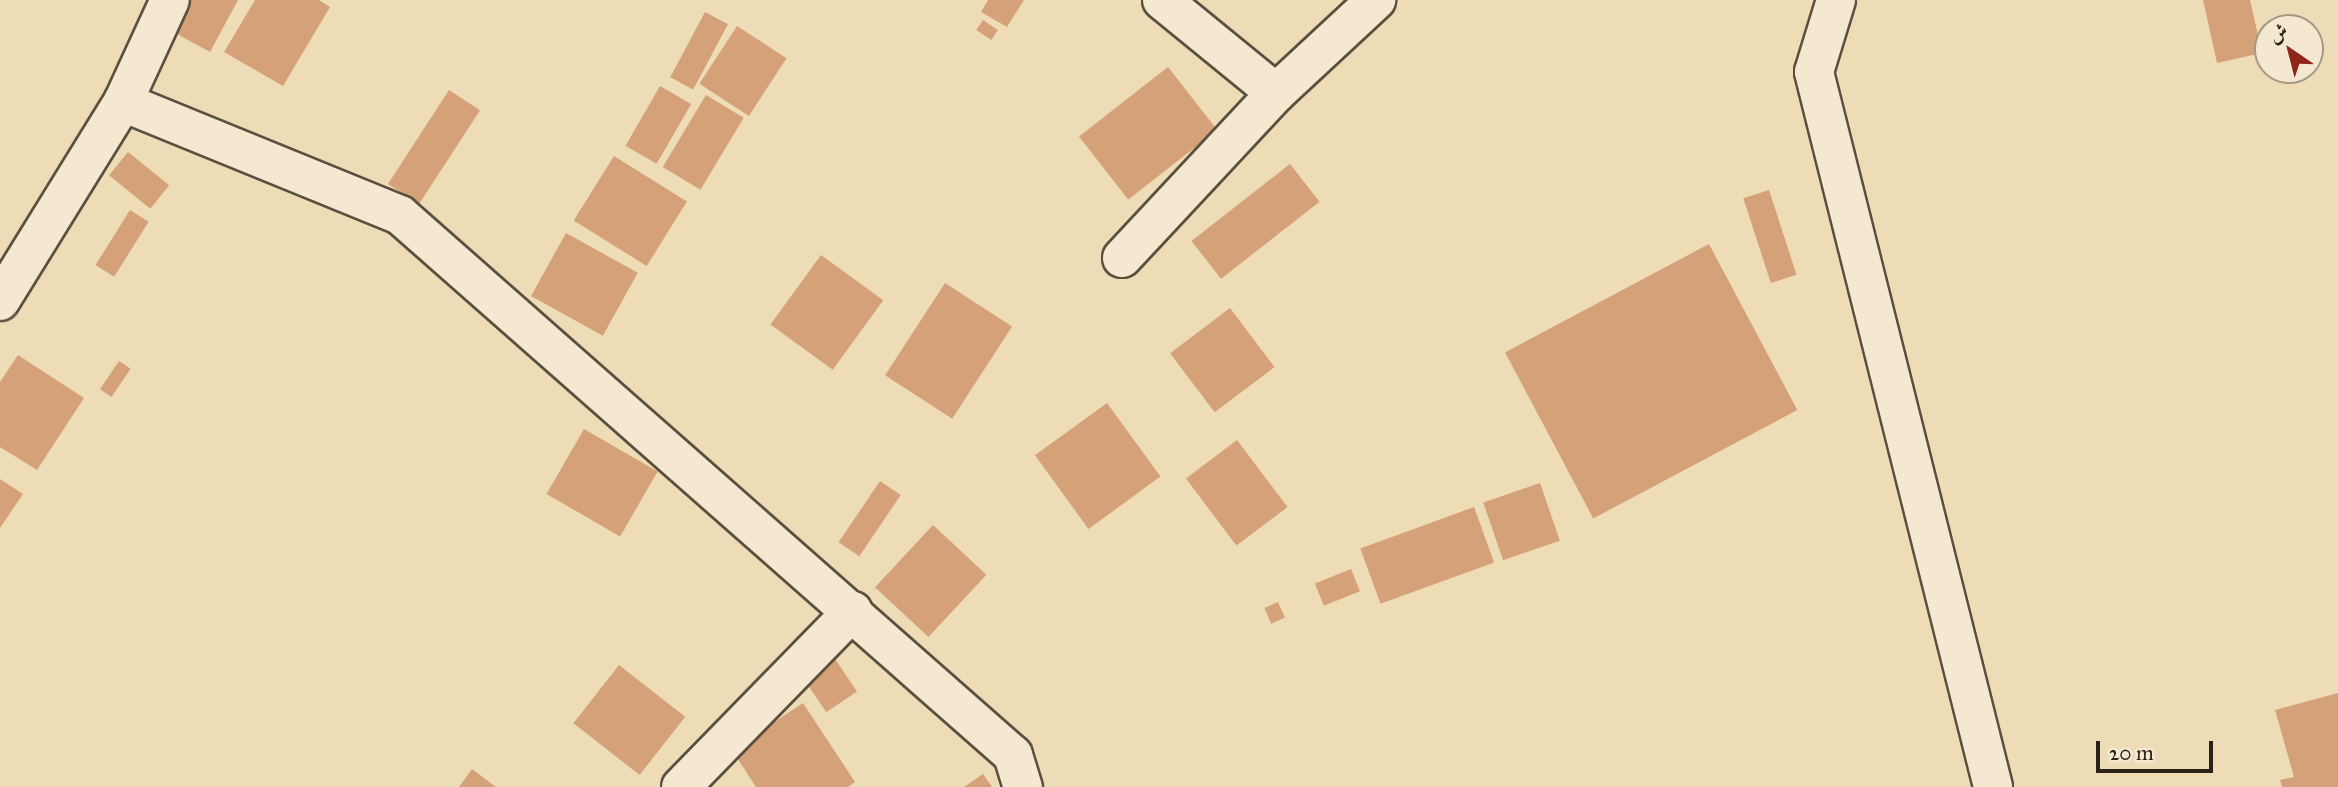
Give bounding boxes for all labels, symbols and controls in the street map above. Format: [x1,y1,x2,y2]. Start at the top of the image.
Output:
north arrow [2254,14,2324,84]
text: ش [2263,18,2292,48]
scale bar [2100,728,2217,772]
text: 20 m [2109,740,2154,766]

